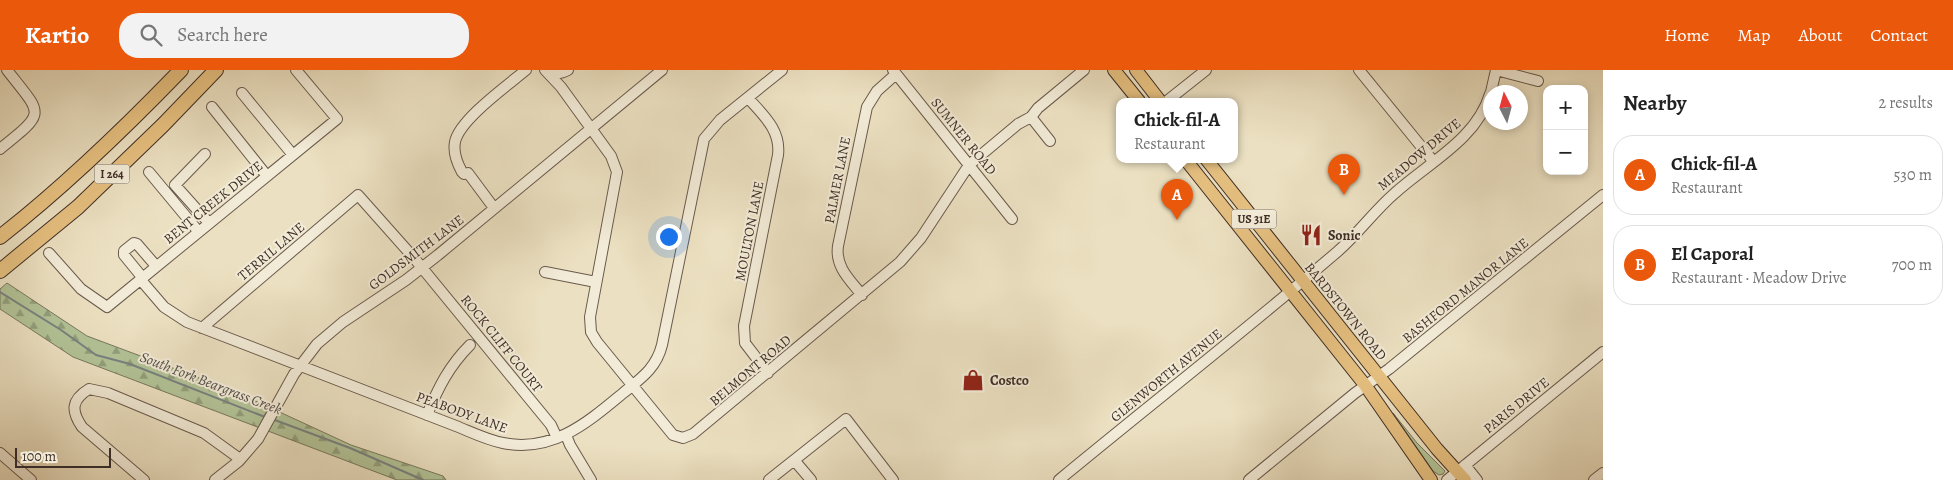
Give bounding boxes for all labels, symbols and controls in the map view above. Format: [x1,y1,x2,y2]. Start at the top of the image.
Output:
search box [119,13,469,58]
text: Kartio [25,19,89,51]
icon: search [137,21,165,49]
text: Search here [177,22,268,48]
text: Home [1664,23,1709,47]
text: Map [1737,23,1770,47]
text: About [1798,23,1842,47]
text: Contact [1870,23,1928,47]
north arrow [1483,85,1528,130]
map controls [1543,85,1588,175]
button: + [1543,85,1588,130]
text: Nearby [1623,89,1686,117]
text: 2 results [1878,92,1933,114]
street label: SUMNER ROAD [927,94,1001,179]
popup [1116,98,1238,163]
text: Chick-fil-A [1134,107,1220,133]
street label: MEADOW DRIVE [1374,114,1465,195]
button: − [1543,130,1588,175]
text: Restaurant [1134,133,1206,155]
street label: PALMER LANE [820,135,855,225]
text: Chick-fil-A [1671,151,1757,177]
pin: B [1328,154,1360,195]
street label: BENT CREEK DRIVE [160,156,267,248]
text: A [1635,164,1645,186]
text: 530 m [1893,164,1932,186]
road number: I 264 [94,165,130,184]
text: Restaurant [1671,177,1743,199]
street label: MOULTON LANE [730,179,768,283]
pin: A [1161,179,1193,220]
street label: GOLDSMITH LANE [365,210,468,294]
road number: US 31E [1232,210,1276,228]
street label: TERRIL LANE [234,218,309,285]
restaurant icon: Sonic [1298,222,1324,248]
your location [656,224,682,250]
place label: Sonic [1328,226,1361,245]
street label: BASHFORD MANOR LANE [1398,233,1532,347]
text: El Caporal [1671,241,1753,267]
text: B [1635,254,1645,276]
text: 700 m [1892,254,1932,276]
street label: BARDSTOWN ROAD [1300,258,1391,364]
text: Restaurant · Meadow Drive [1671,267,1847,289]
street label: ROCK CLIFF COURT [456,291,547,396]
street label: GLENWORTH AVENUE [1106,324,1226,426]
street label: BELMONT ROAD [705,330,795,410]
water label: South Fork Beargrass Creek [137,347,285,419]
shop icon: Costco [960,367,986,393]
place label: Costco [990,371,1029,390]
street label: PARIS DRIVE [1479,373,1553,438]
street label: PEABODY LANE [413,387,510,438]
scale bar [15,445,111,468]
text: 100 m [22,447,56,466]

